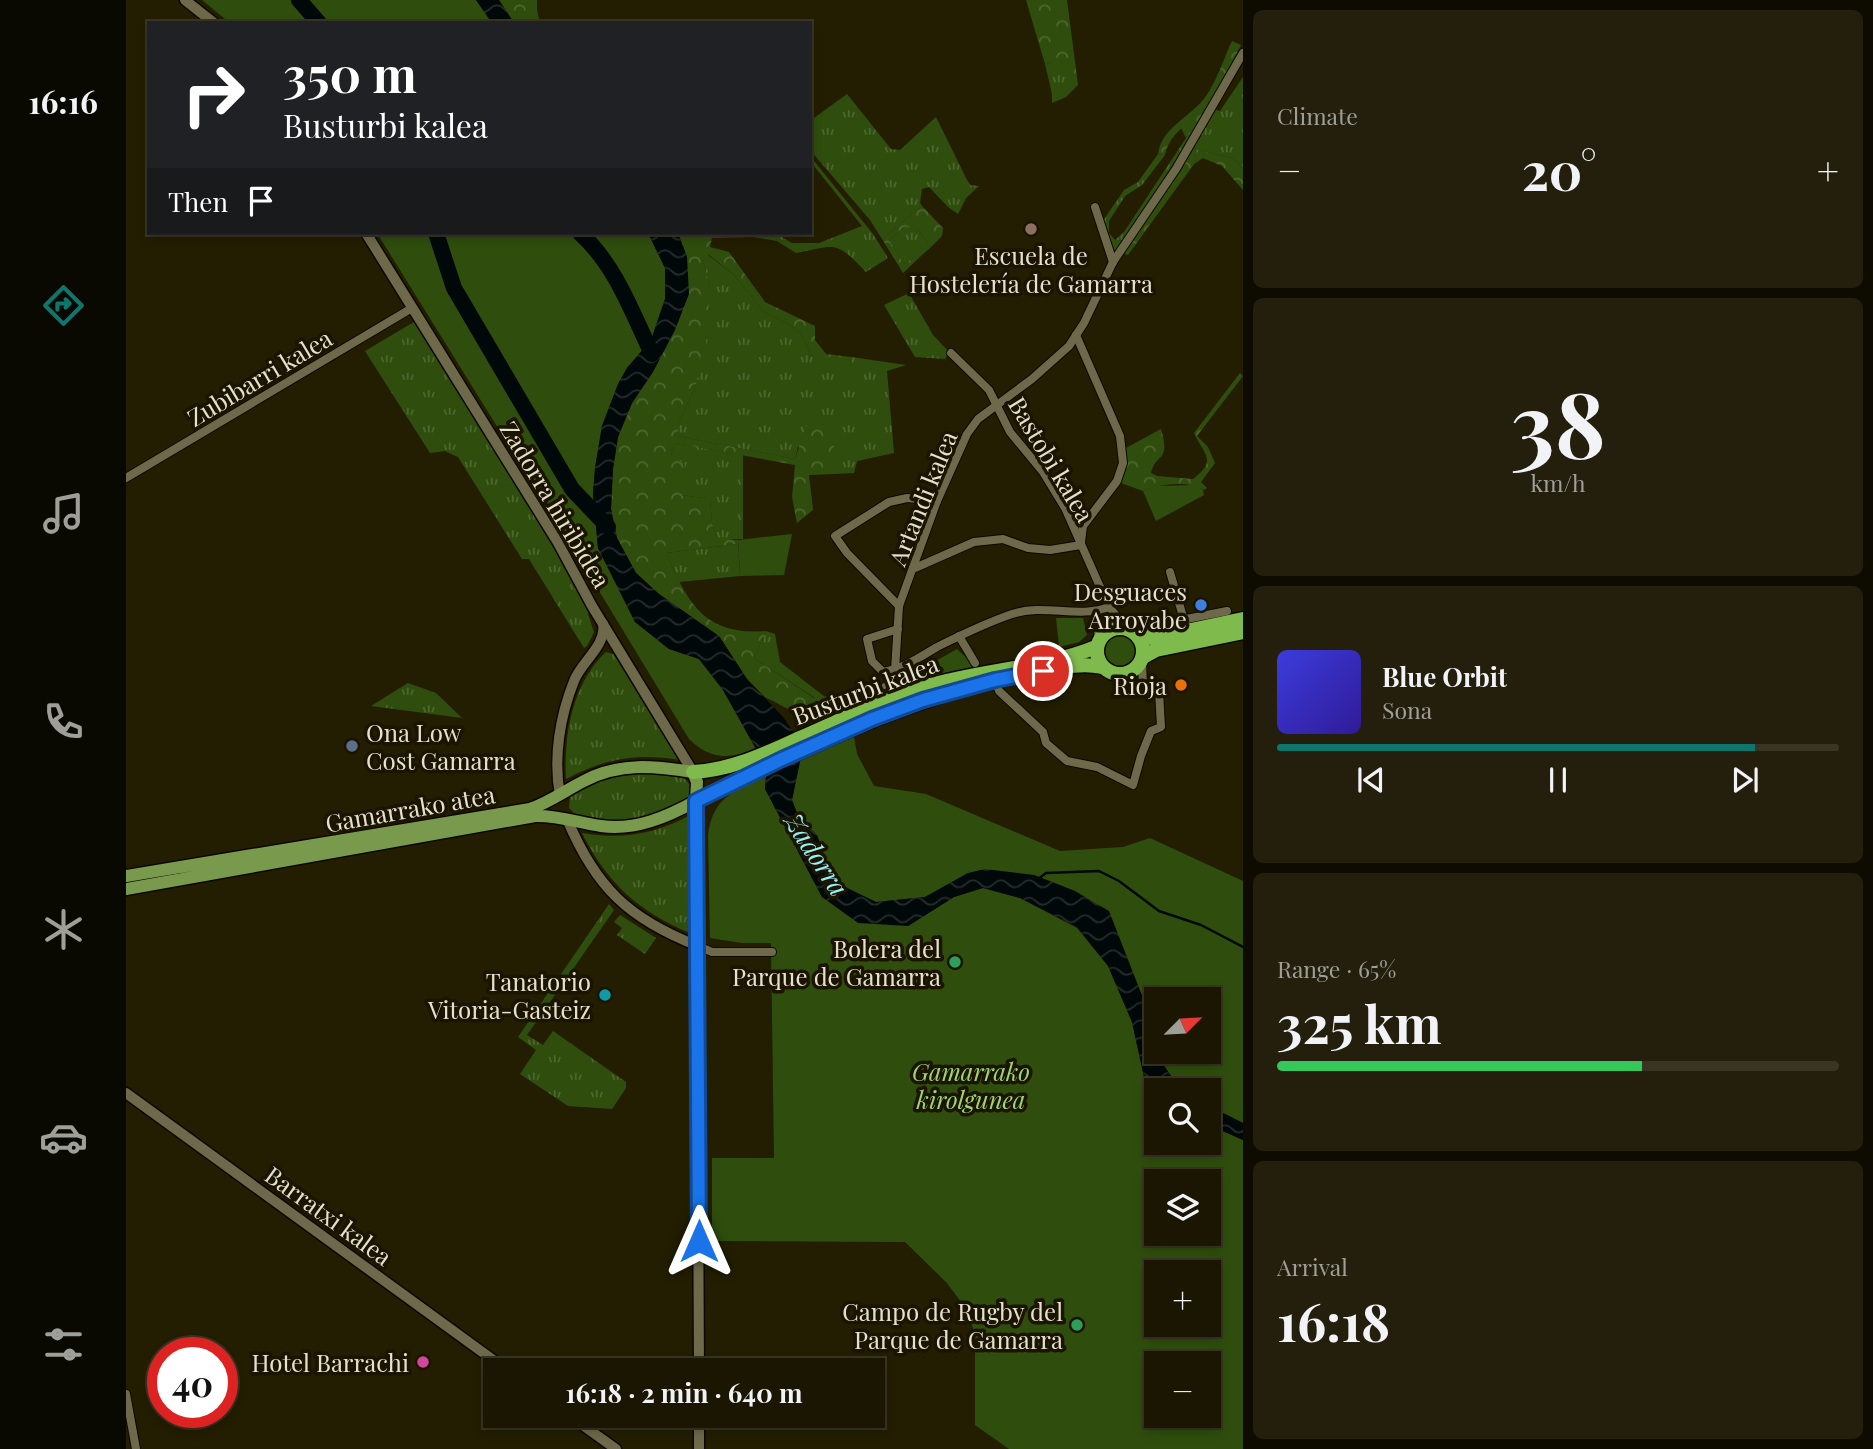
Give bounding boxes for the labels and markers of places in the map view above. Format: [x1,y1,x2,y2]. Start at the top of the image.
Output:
marker: Escuela de Hostelería de Gamarra [1023,221,1039,237]
place label: Escuela de Hostelería de Gamarra [909,239,1153,299]
place label: Desguaces Arroyabe [1074,575,1187,635]
marker: Desguaces Arroyabe [1193,597,1209,613]
pin [1013,641,1073,701]
place label: Rioja [1113,669,1167,701]
marker: Rioja [1173,677,1189,693]
place label: Ona Low Cost Gamarra [366,716,516,776]
marker: Ona Low Cost Gamarra [344,738,360,754]
place label: Bolera del Parque de Gamarra [732,932,941,992]
marker: Bolera del Parque de Gamarra [947,954,963,970]
place label: Tanatorio Vitoria-Gasteiz [427,965,591,1025]
marker: Tanatorio Vitoria-Gasteiz [597,987,613,1003]
place label: Campo de Rugby del Parque de Gamarra [842,1295,1063,1355]
marker: Campo de Rugby del Parque de Gamarra [1069,1317,1085,1333]
place label: Hotel Barrachi [252,1346,409,1378]
marker: Hotel Barrachi [415,1354,431,1370]

